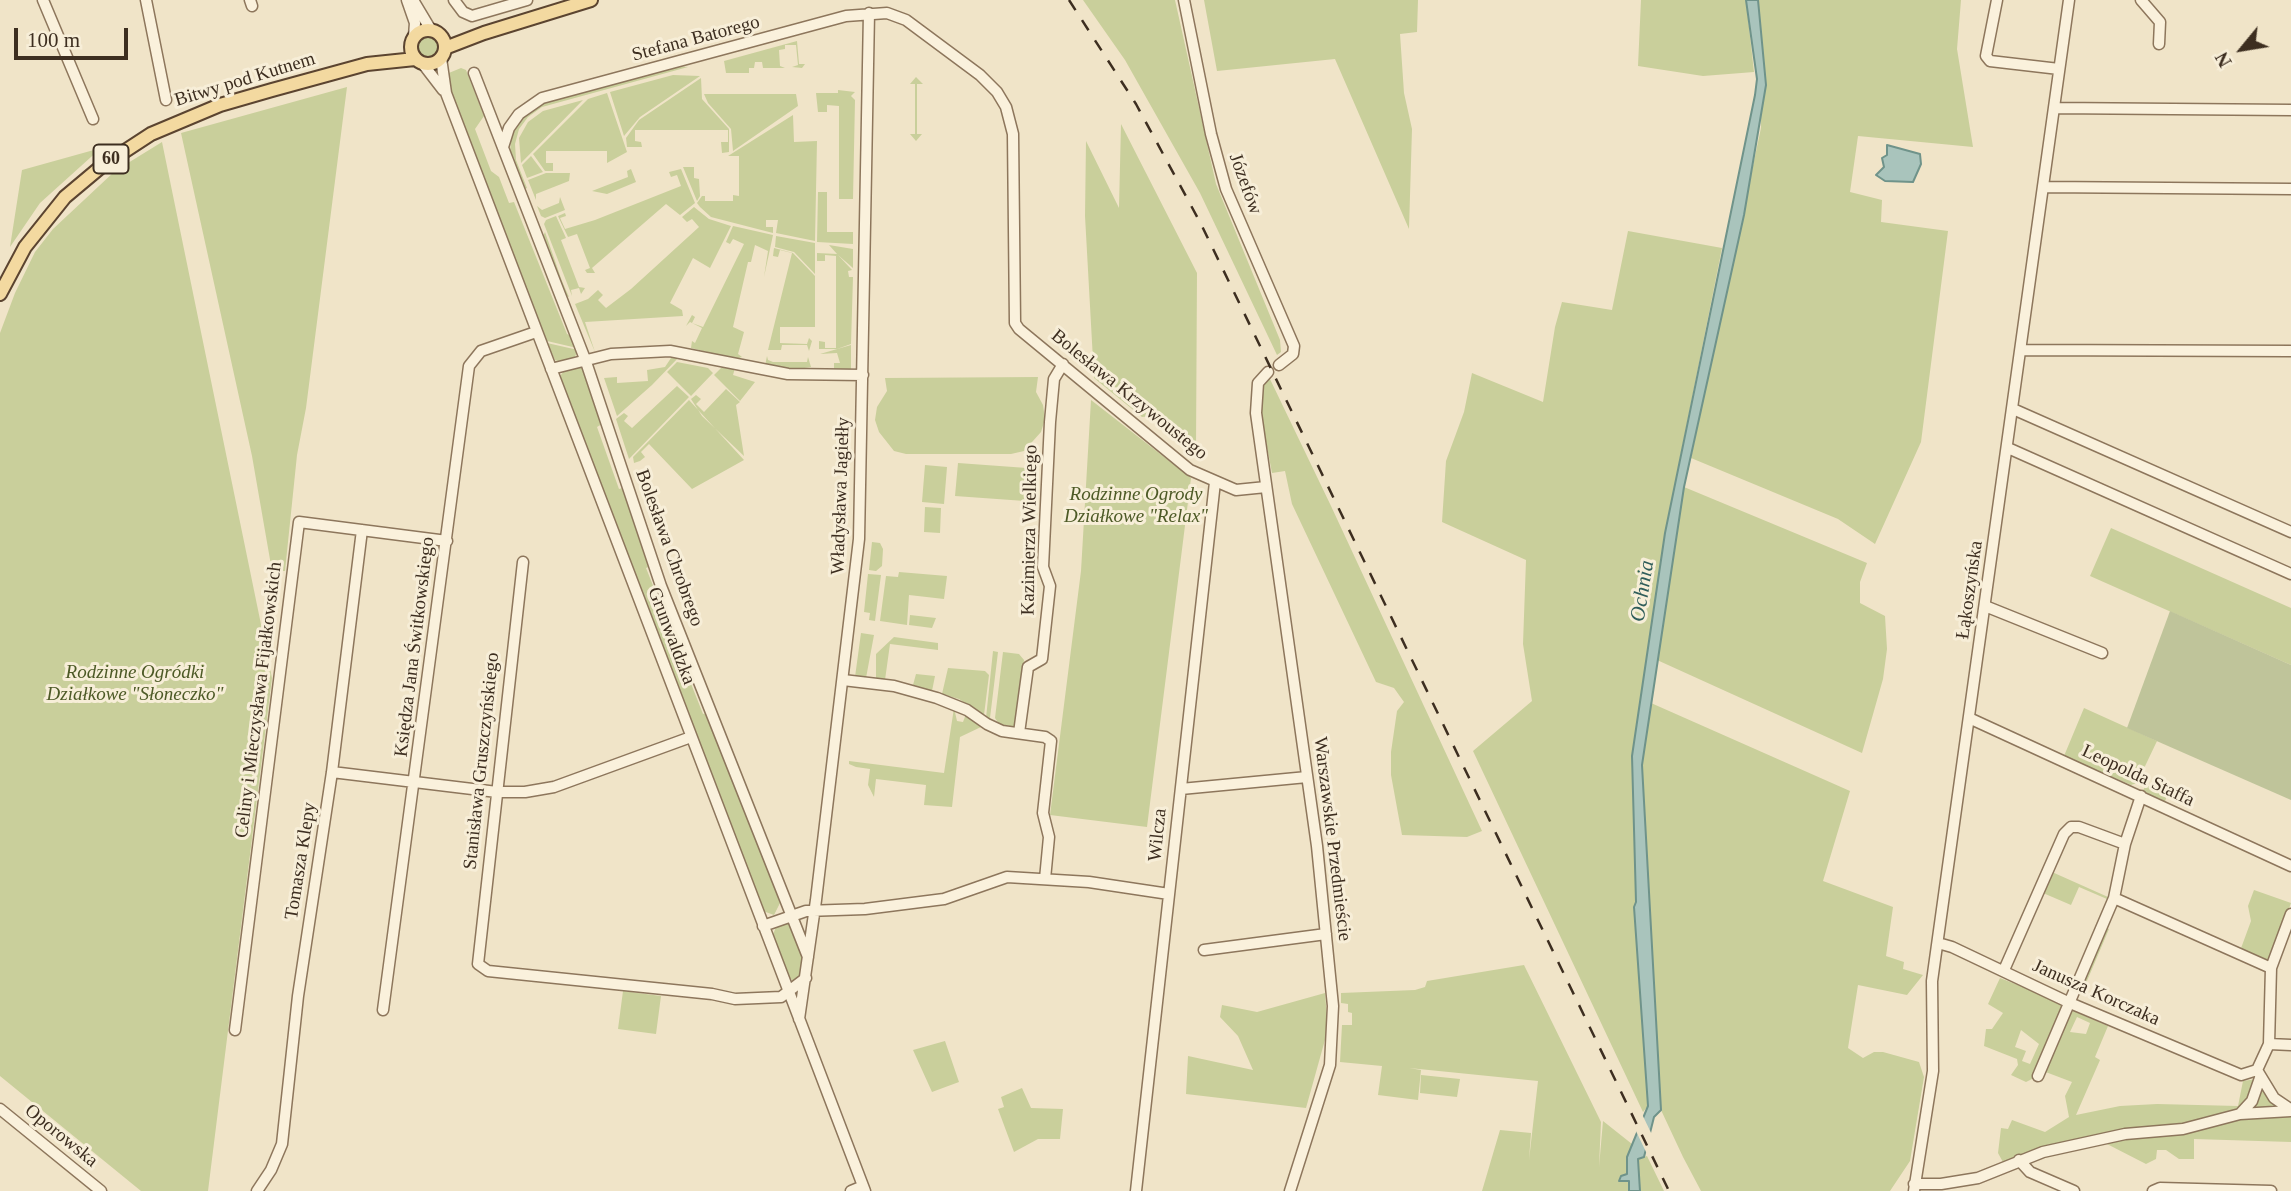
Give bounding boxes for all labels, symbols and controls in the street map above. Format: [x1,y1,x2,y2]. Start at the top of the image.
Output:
street label: Stefana Batorego [630,11,762,67]
scale bar [18,14,131,58]
north arrow [2207,14,2277,84]
text: 100 m [27,28,80,52]
street label: Bitwy pod Kutnem [172,48,318,112]
text: N [2211,49,2236,71]
road number: 60 [94,144,128,174]
street label: Józefów [1223,150,1267,218]
street label: Bolesława Krzywoustego [1046,325,1212,465]
street label: Władysława Jagiełły [827,417,855,575]
street label: Kazimierza Wielkiego [1017,444,1043,616]
street label: Bolesława Chrobrego [630,467,708,629]
park label: Rodzinne Ogrody Działkowe "Relax" [1064,484,1208,528]
street label: Księdza Jana Świtkowskiego [390,536,440,758]
street label: Łąkoszyńska [1952,539,1988,641]
water label: Ochnia [1626,558,1660,624]
street label: Celiny i Mieczysława Fijałkowskich [231,561,287,839]
street label: Grunwaldzka [642,584,700,688]
street label: Stanisława Gruszczyńskiego [459,651,505,871]
park label: Rodzinne Ogródki Działkowe "Słoneczko" [47,662,223,706]
street label: Warszawskie Przedmieście [1308,735,1356,943]
street label: Leopolda Staffa [2078,740,2198,812]
street label: Tomasza Klepy [280,801,322,921]
street label: Wilcza [1144,807,1172,863]
street label: Janusza Korczaka [2029,955,2163,1031]
street label: Oporowska [20,1100,102,1172]

